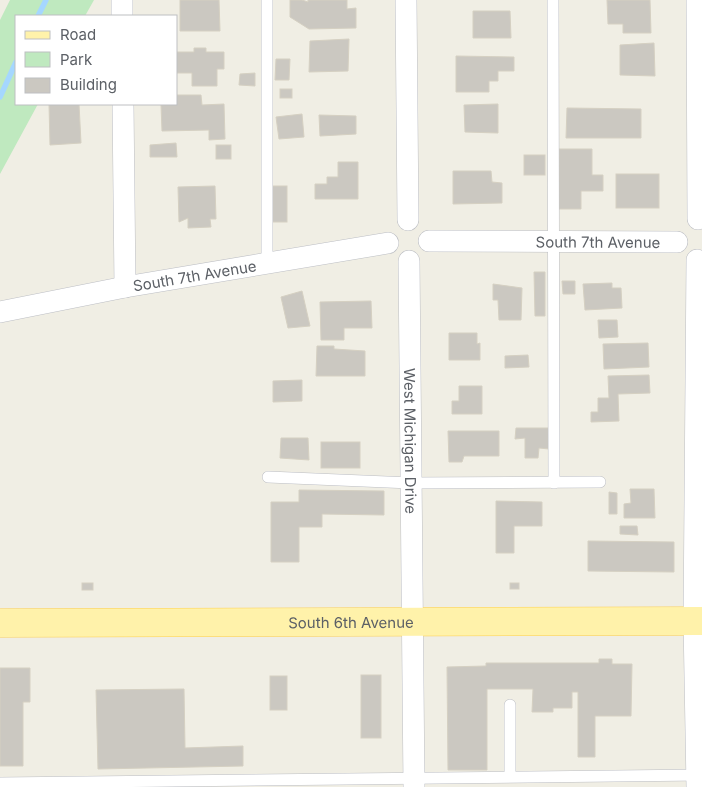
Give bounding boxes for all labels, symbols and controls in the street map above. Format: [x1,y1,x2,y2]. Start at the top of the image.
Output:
legend [15,15,178,105]
text: Road [60,25,96,44]
text: Park [60,50,93,69]
text: Building [60,75,117,94]
street label: South 7th Avenue [536,232,660,251]
street label: South 7th Avenue [131,256,258,295]
street label: West Michigan Drive [401,368,421,514]
street label: South 6th Avenue [288,612,414,632]

